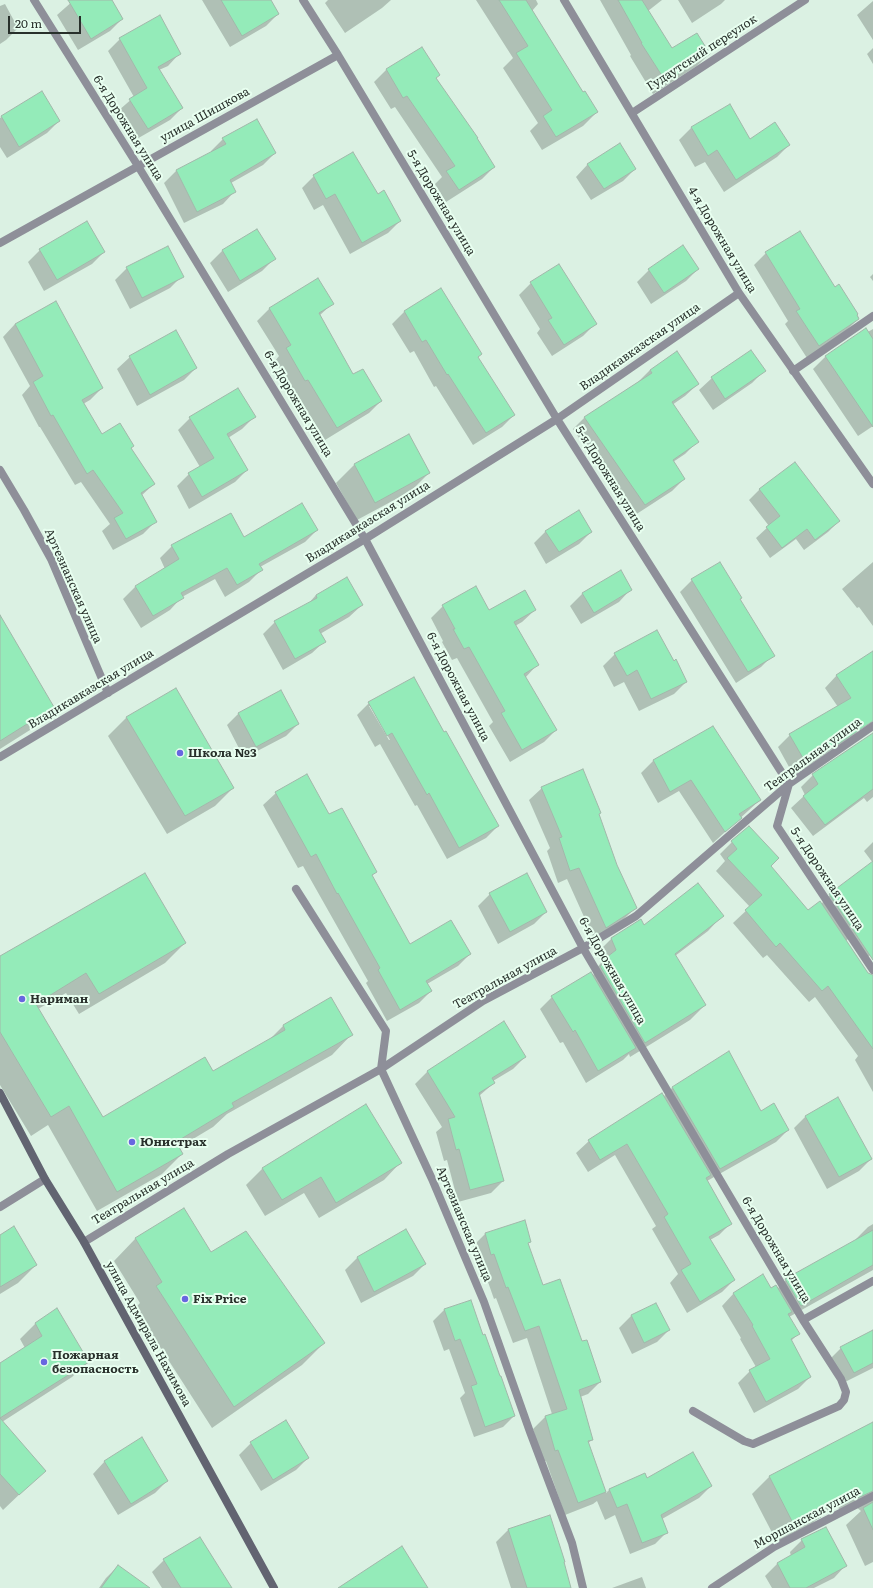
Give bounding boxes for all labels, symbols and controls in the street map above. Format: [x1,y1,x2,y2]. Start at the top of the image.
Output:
scale bar [10,8,83,34]
street label: Гудаутский переулок [644,12,760,94]
text: 20 m [15,14,42,32]
street label: 6-я Дорожная улица [90,73,166,183]
street label: улица Шишкова [158,84,252,146]
street label: 5-я Дорожная улица [404,147,478,259]
street label: 4-я Дорожная улица [685,184,759,296]
street label: Владикавказская улица [577,300,703,394]
street label: 6-я Дорожная улица [261,348,335,460]
street label: 5-я Дорожная улица [572,424,648,534]
street label: Владикавказская улица [303,478,433,566]
street label: Артезианская улица [41,526,105,646]
street label: 6-я Дорожная улица [423,630,493,744]
street label: Владикавказская улица [26,646,156,732]
street label: Театральная улица [762,715,864,795]
place label: Школа №3 [188,746,257,760]
marker: Школа №3 [175,748,185,758]
street label: 5-я Дорожная улица [787,825,867,933]
street label: 6-я Дорожная улица [575,915,649,1027]
street label: Театральная улица [451,943,559,1013]
place label: Нариман [30,992,88,1006]
marker: Нариман [17,994,27,1004]
place label: Юнистрах [140,1135,206,1149]
marker: Юнистрах [127,1137,137,1147]
street label: Театральная улица [89,1156,197,1228]
street label: Артезианская улица [433,1164,495,1284]
street label: 6-я Дорожная улица [739,1194,813,1306]
street label: улица Адмирала Нахимова [102,1259,194,1409]
place label: Fix Price [193,1292,247,1306]
marker: Fix Price [180,1294,190,1304]
place label: Пожарная безопасность [52,1348,139,1376]
marker: Пожарная безопасность [39,1357,49,1367]
street label: Моршанская улица [751,1484,863,1552]

